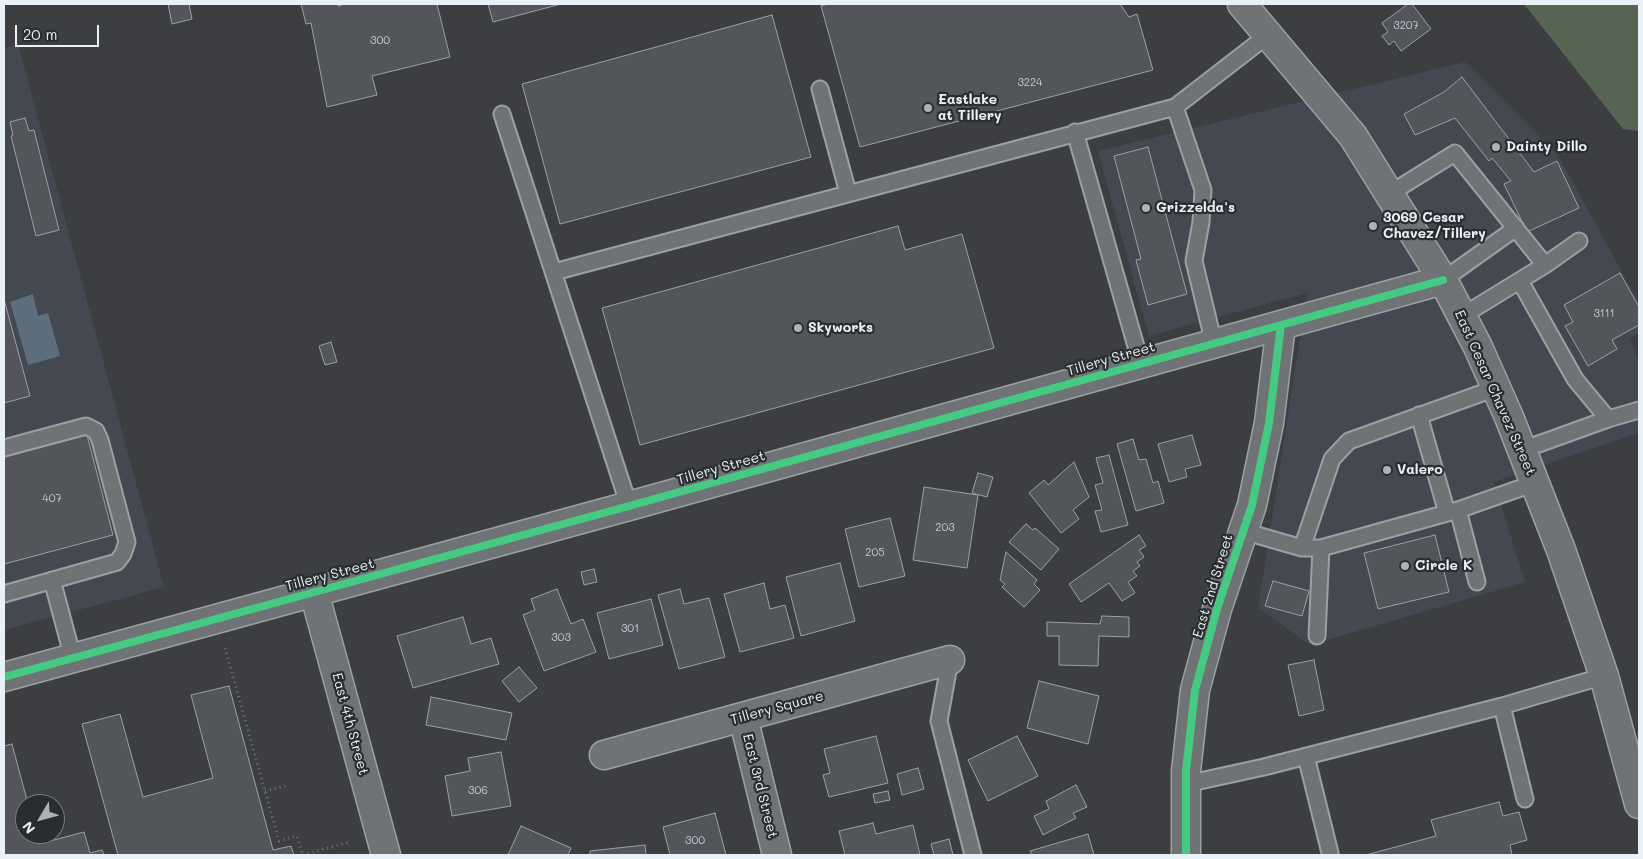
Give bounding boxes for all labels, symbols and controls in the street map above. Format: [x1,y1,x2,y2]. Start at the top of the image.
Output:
scale bar [18,15,101,47]
house number: 3207 [1393,19,1419,33]
text: 20 m [23,24,57,44]
house number: 300 [370,34,390,48]
house number: 3224 [1017,76,1043,90]
place label: Eastlake at Tillery [938,92,1002,124]
marker: Eastlake at Tillery [922,102,934,114]
place label: Dainty Dillo [1506,139,1587,155]
marker: Dainty Dillo [1490,141,1502,153]
place label: Grizzelda's [1156,200,1235,216]
marker: Grizzelda's [1140,202,1152,214]
place label: 3069 Cesar Chavez/Tillery [1383,210,1486,242]
marker: 3069 Cesar Chavez/Tillery [1367,220,1379,232]
house number: 3111 [1593,307,1615,321]
street label: East Cesar Chavez Street [1451,308,1539,478]
place label: Skyworks [808,320,873,336]
marker: Skyworks [792,322,804,334]
street label: Tillery Street [1065,338,1157,380]
street label: Tillery Street [675,447,767,489]
place label: Valero [1397,462,1443,478]
marker: Valero [1381,464,1393,476]
house number: 407 [42,492,62,506]
house number: 203 [935,521,955,535]
street label: East 2nd Street [1189,532,1237,640]
house number: 205 [865,546,885,560]
street label: Tillery Street [284,555,376,595]
place label: Circle K [1415,558,1472,574]
marker: Circle K [1399,560,1411,572]
house number: 301 [621,622,639,636]
house number: 303 [551,631,571,645]
street label: East 4th Street [328,671,372,777]
street label: Tillery Square [729,688,825,728]
street label: East 3rd Street [739,732,781,840]
house number: 306 [468,784,488,798]
north arrow [15,794,65,844]
text: N [18,818,39,838]
house number: 300 [685,834,705,848]

